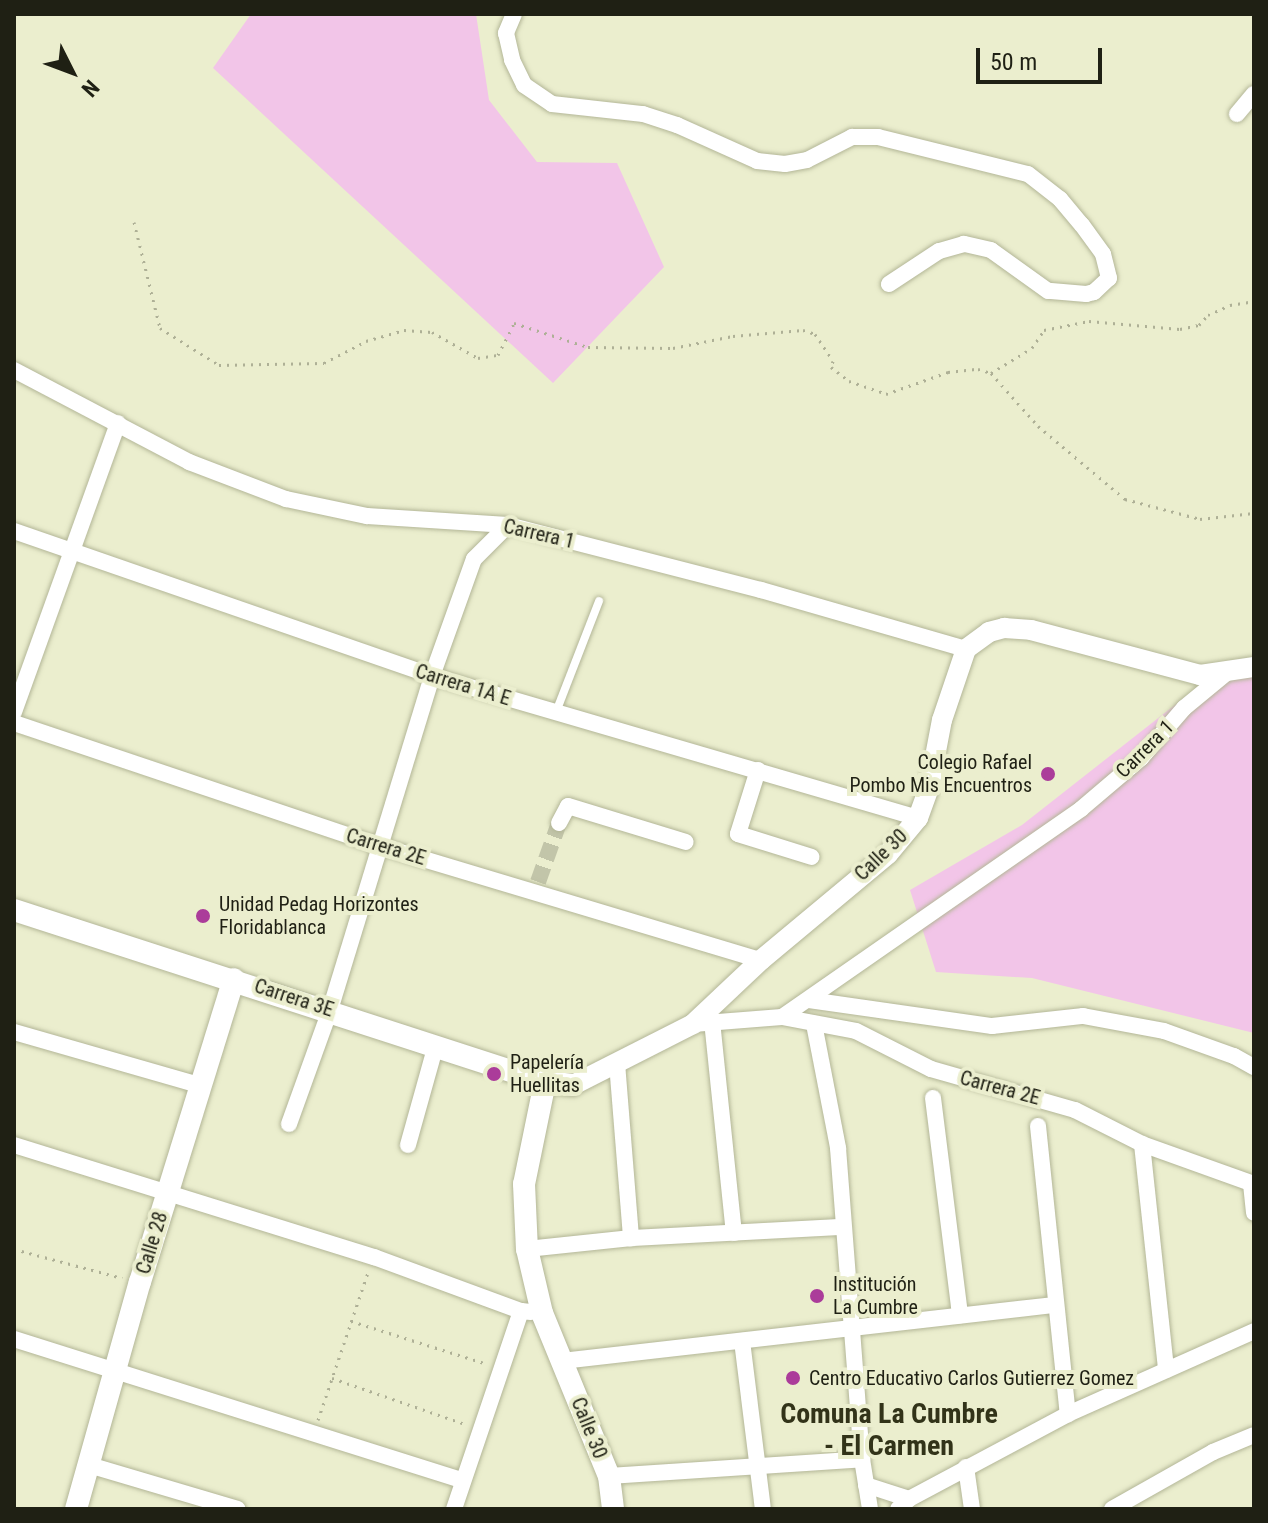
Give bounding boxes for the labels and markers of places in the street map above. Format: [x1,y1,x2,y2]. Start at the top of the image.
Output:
place label: Colegio Rafael Pombo Mis Encuentros [849,750,1032,797]
marker: Colegio Rafael Pombo Mis Encuentros [1039,765,1057,783]
place label: Unidad Pedag Horizontes Floridablanca [219,892,419,939]
marker: Unidad Pedag Horizontes Floridablanca [194,907,212,925]
place label: Papelería Huellitas [510,1050,584,1097]
marker: Papelería Huellitas [485,1065,503,1083]
place label: Institución La Cumbre [833,1272,918,1319]
marker: Institución La Cumbre [808,1287,826,1305]
place label: Centro Educativo Carlos Gutierrez Gomez [809,1366,1134,1390]
marker: Centro Educativo Carlos Gutierrez Gomez [784,1369,802,1387]

